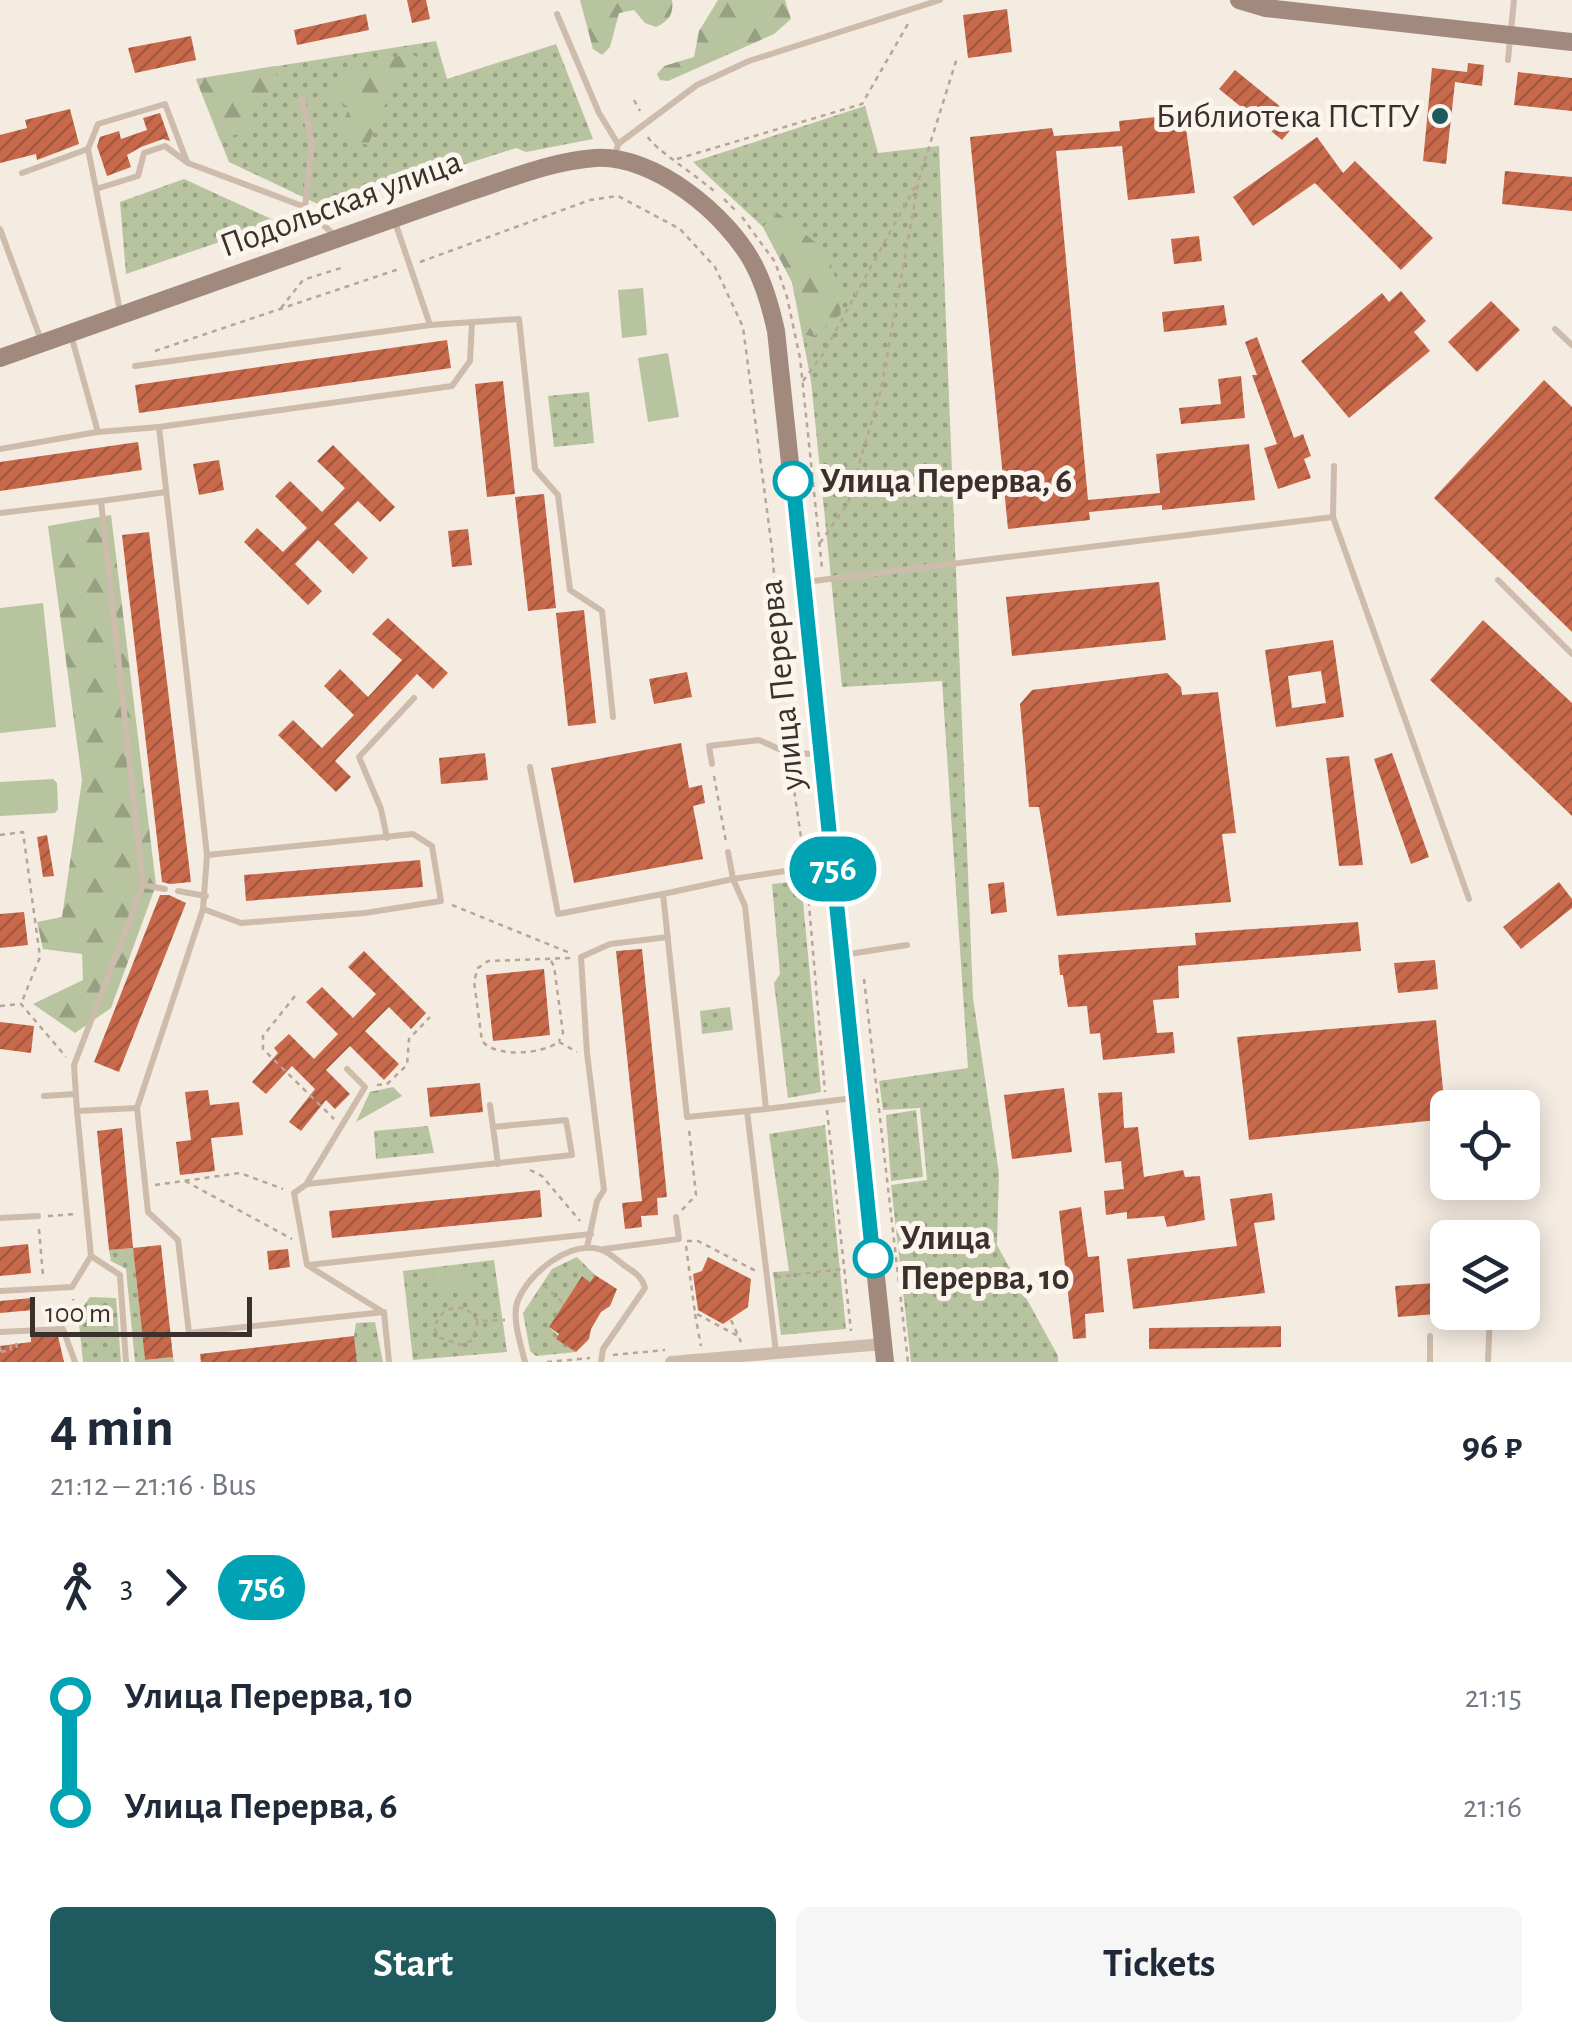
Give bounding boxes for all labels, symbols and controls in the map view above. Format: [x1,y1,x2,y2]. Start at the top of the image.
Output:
place label: Библиотека ПСТГУ [1156,99,1420,134]
marker: Библиотека ПСТГУ [1429,105,1451,127]
street label: Подольская улица [215,144,467,264]
marker: Улица Перерва, 6 [774,462,812,500]
place label: Улица Перерва, 6 [820,464,1072,499]
street label: улица Перерва [754,578,811,793]
line badge: 756 [776,836,890,902]
text: 756 [809,852,857,887]
map controls [1430,1090,1540,1330]
button: locate [1430,1090,1540,1200]
button: layers [1430,1220,1540,1330]
place label: Улица Перерва, 10 [900,1221,1070,1296]
marker: Улица Перерва, 10 [854,1239,892,1277]
scale bar [30,1292,252,1336]
text: 100 m [45,1300,111,1328]
text: 4 min [50,1401,174,1456]
text: 96 ₽ [1462,1428,1522,1466]
text: 21:12 – 21:16 · Bus [50,1469,256,1501]
icon: walk [50,1560,105,1615]
icon: forward [148,1560,203,1615]
text: 756 [238,1570,285,1605]
text: 3 [120,1571,133,1603]
text: Улица Перерва, 10 [124,1678,413,1716]
text: 21:15 [1465,1681,1522,1713]
text: Улица Перерва, 6 [124,1788,398,1826]
text: 21:16 [1463,1791,1522,1823]
button: Start [50,1907,776,2022]
button: Tickets [796,1907,1522,2022]

